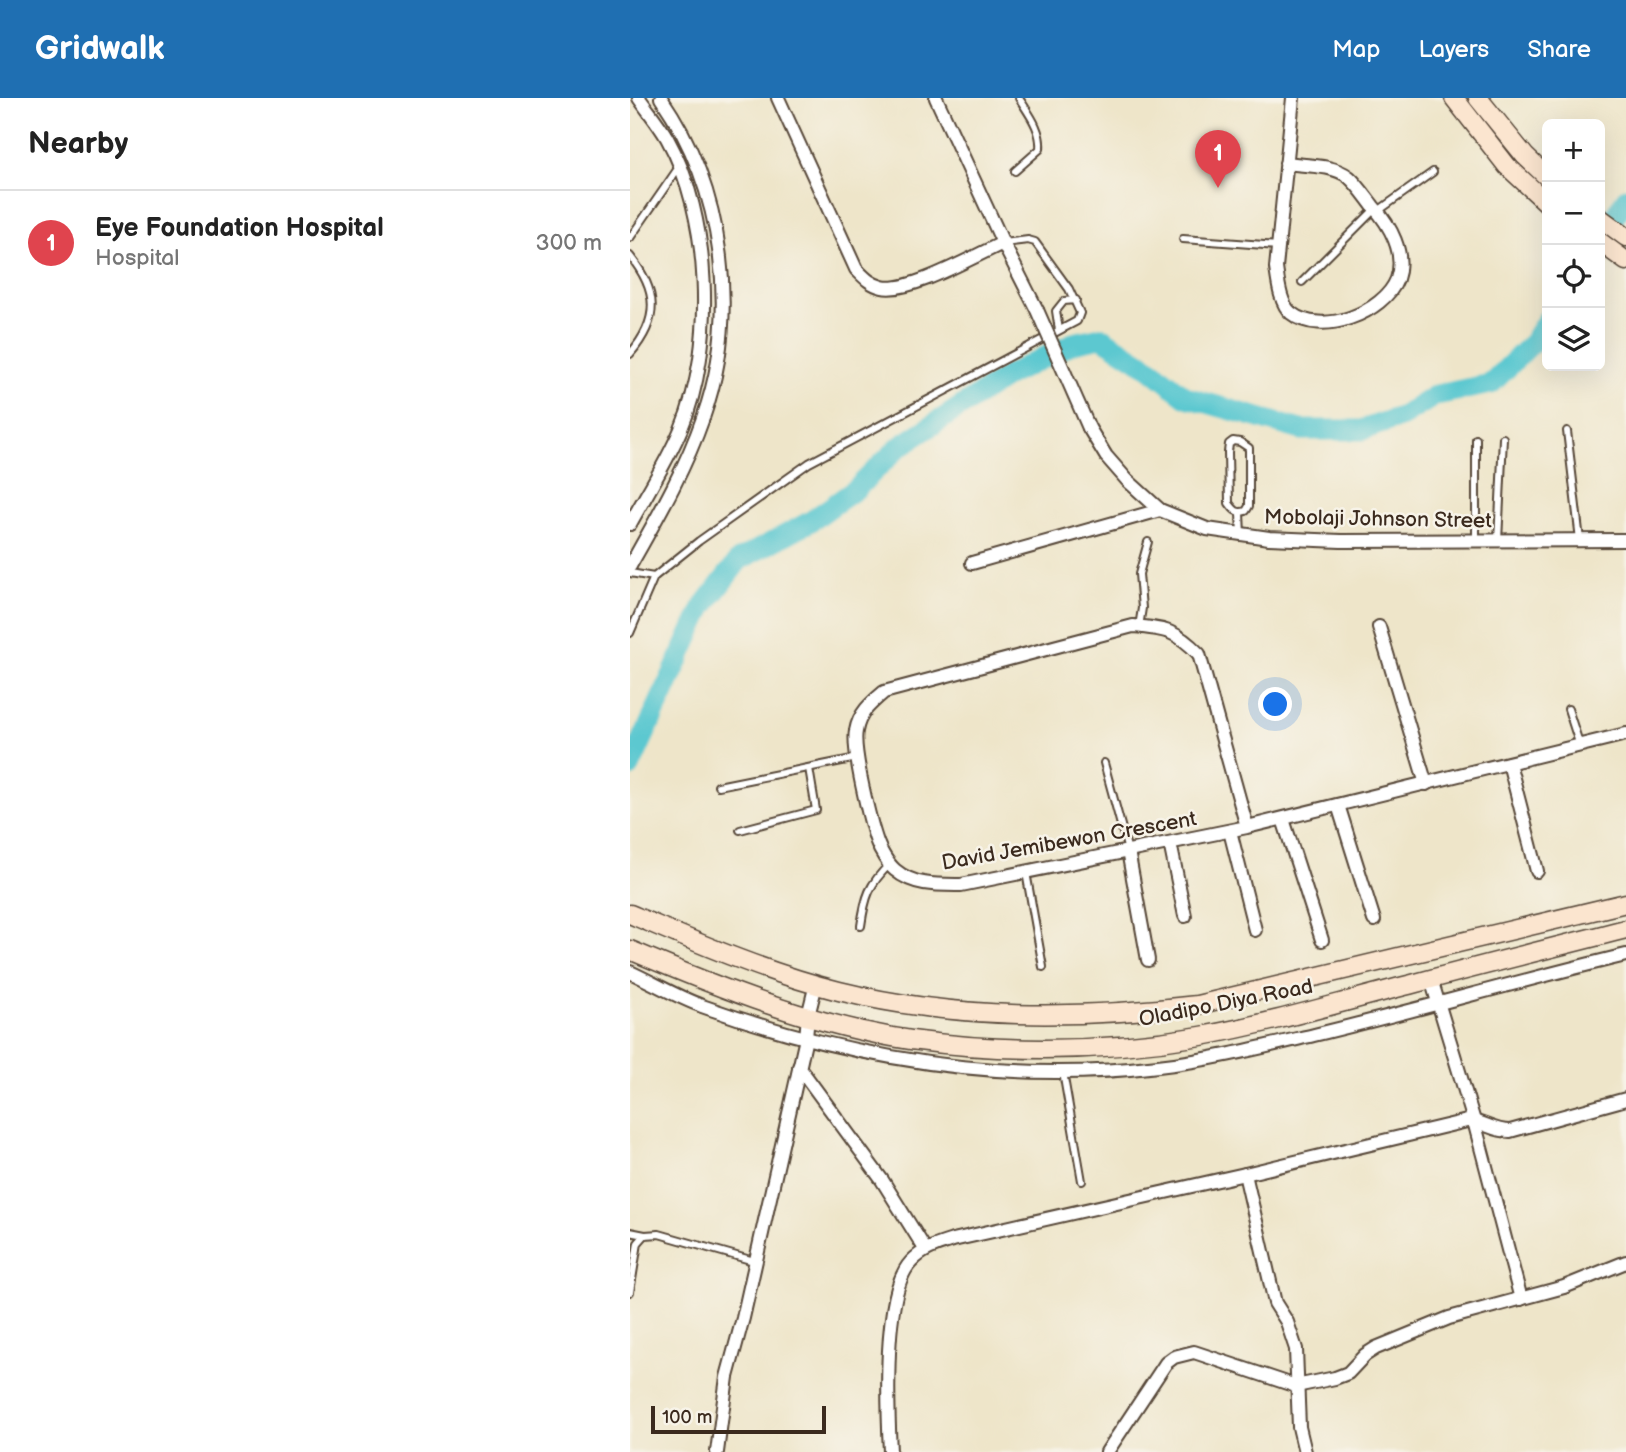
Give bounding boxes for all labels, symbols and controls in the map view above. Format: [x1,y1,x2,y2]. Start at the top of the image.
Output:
text: Gridwalk [35,29,165,69]
text: Map [1332,35,1380,64]
text: Layers [1418,35,1489,64]
text: Share [1527,35,1591,64]
map controls [1542,119,1605,371]
button: + [1542,119,1605,182]
text: Nearby [28,126,128,162]
pin: 1 [1195,130,1241,188]
button: − [1542,182,1605,245]
text: Eye Foundation Hospital [95,213,384,244]
text: 1 [46,229,56,257]
text: 300 m [536,229,602,257]
text: Hospital [95,244,180,272]
button: locate [1542,245,1605,308]
button: layers [1542,308,1605,371]
street label: Mobolaji Johnson Street [1264,505,1493,533]
your location [1258,687,1292,721]
street label: David Jemibewon Crescent [940,806,1199,876]
street label: Oladipo Diya Road [1137,974,1315,1032]
scale bar [651,1403,826,1435]
text: 100 m [662,1406,713,1429]

